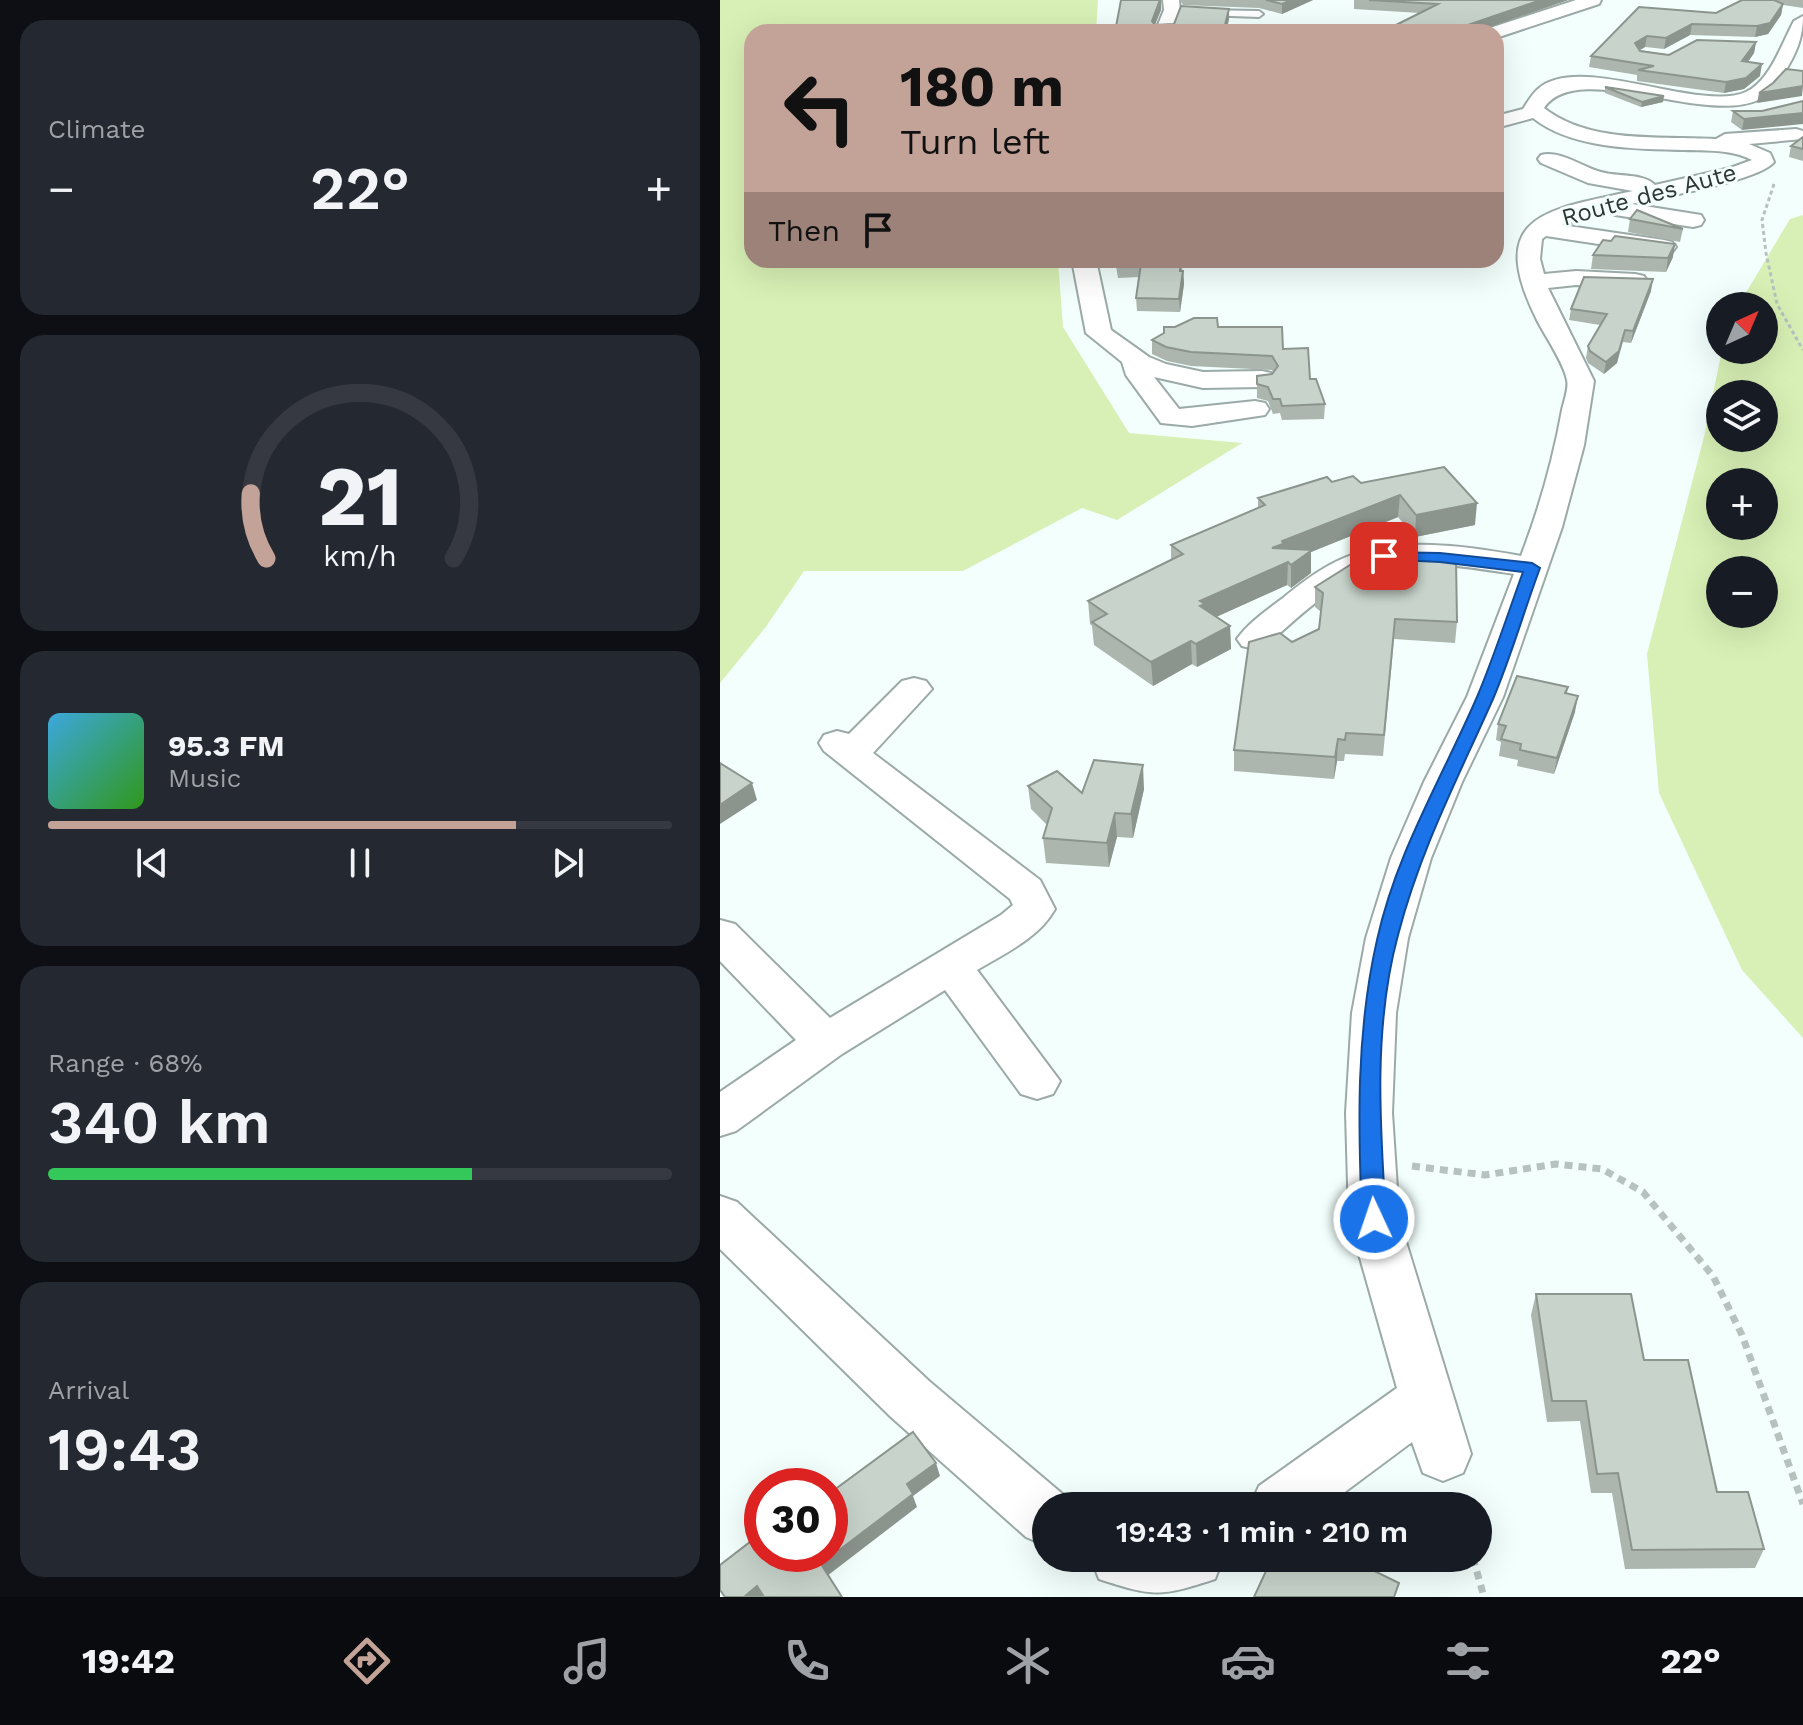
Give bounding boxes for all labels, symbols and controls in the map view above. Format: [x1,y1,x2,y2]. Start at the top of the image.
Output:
text: 180 m [900,54,1064,120]
icon: left [768,56,872,160]
text: Climate [48,114,146,144]
text: Turn left [900,121,1050,163]
text: 22° [310,153,410,224]
street label: Route des Aute [1558,158,1740,232]
text: − [48,163,75,215]
text: + [645,163,672,215]
icon: arrive [856,208,900,252]
text: Then [768,213,840,248]
north arrow [1706,292,1778,364]
map controls [1706,292,1778,628]
button: layers [1706,380,1778,452]
text: 21 [317,448,403,545]
button: + [1706,468,1778,540]
pin [1350,522,1418,590]
icon: arrive [1362,534,1406,578]
text: km/h [323,539,397,573]
button: − [1706,556,1778,628]
text: 95.3 FM [168,728,285,763]
text: Music [168,763,241,793]
icon: previous [130,841,174,885]
icon: pause [338,841,382,885]
icon: next [546,841,590,885]
text: Range · 68% [48,1048,203,1078]
text: 340 km [48,1087,271,1158]
position arrow [1332,1177,1416,1261]
text: Arrival [48,1375,129,1405]
text: 19:43 [48,1414,201,1485]
speed limit sign: 30 [744,1468,848,1572]
text: 19:43 · 1 min · 210 m [1116,1514,1408,1549]
icon: directions [339,1633,395,1689]
icon: music [559,1633,615,1689]
icon: phone [779,1633,835,1689]
icon: climate [1000,1633,1056,1689]
icon: car [1220,1633,1276,1689]
icon: filters [1440,1633,1496,1689]
text: 19:42 [82,1640,175,1682]
text: 22° [1660,1640,1721,1682]

